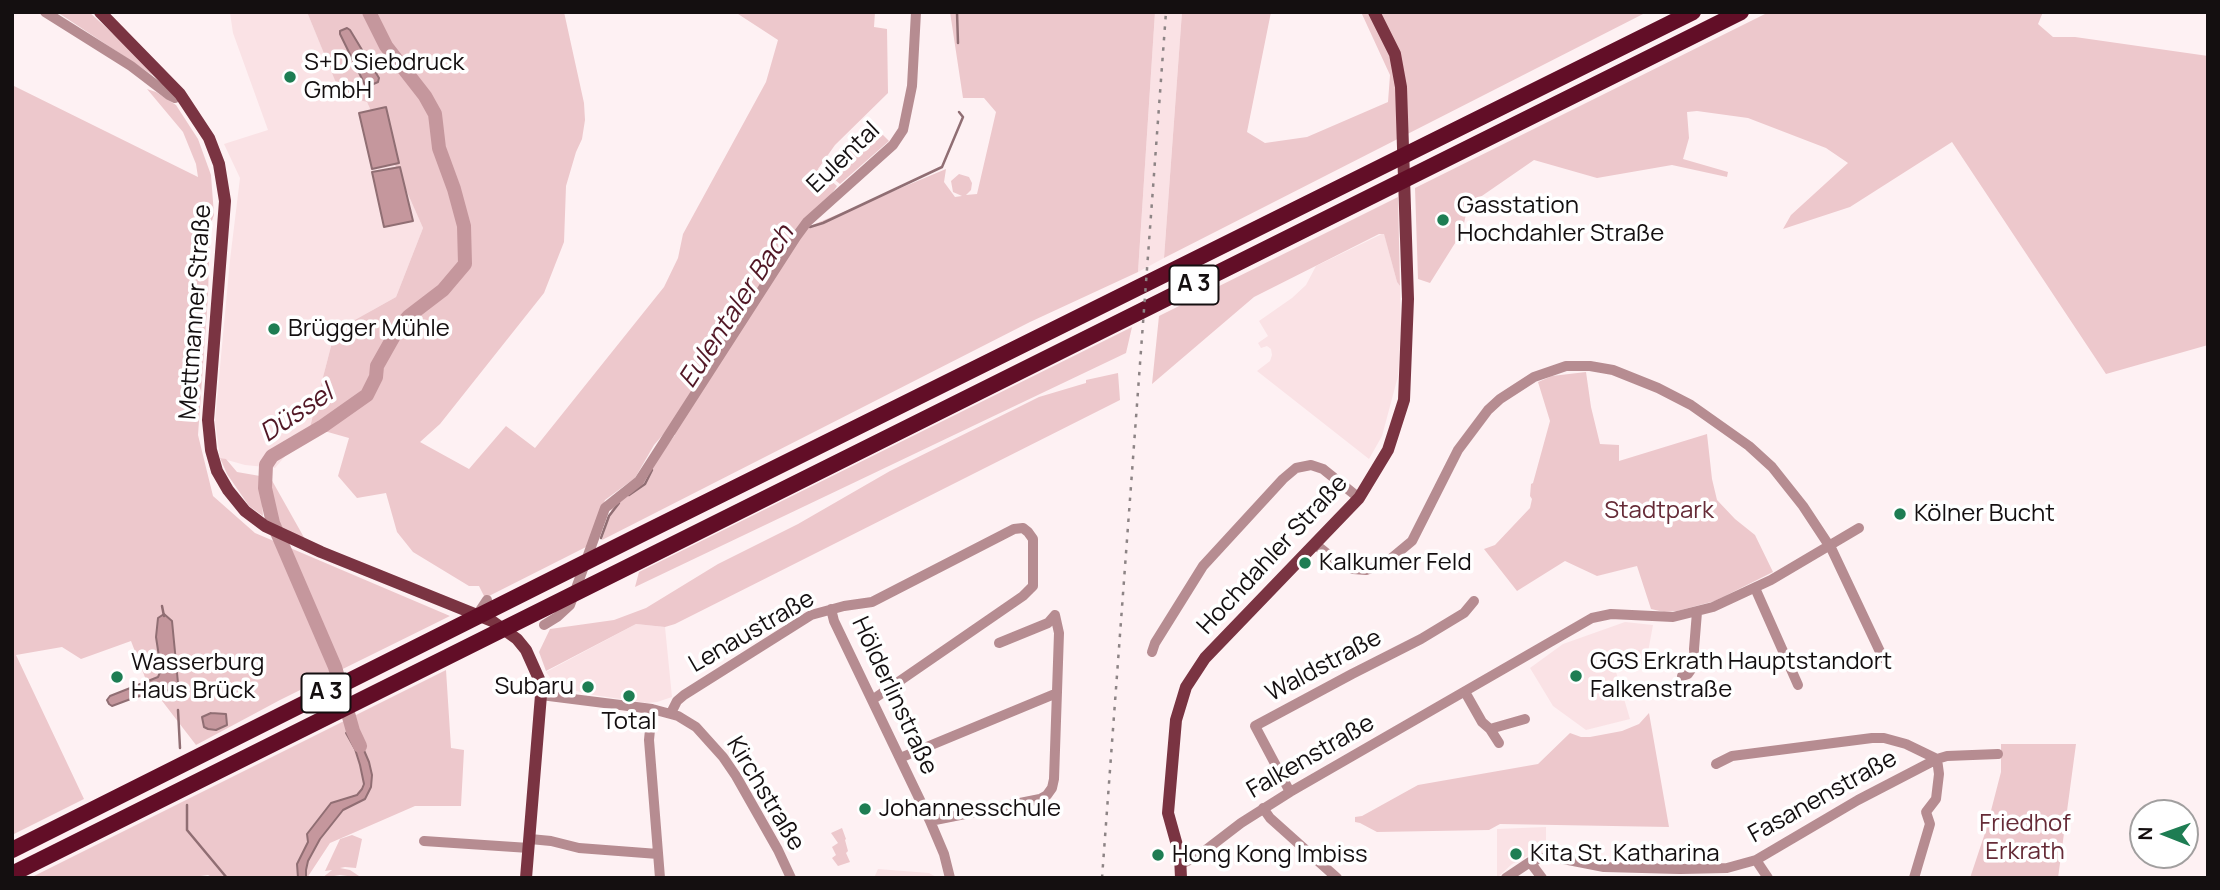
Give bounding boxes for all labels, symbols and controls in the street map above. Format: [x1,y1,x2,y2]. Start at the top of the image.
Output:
place label: S+D Siebdruck GmbH [304,49,464,105]
marker: S+D Siebdruck GmbH [282,69,298,85]
street label: Eulental [802,116,886,200]
place label: Gasstation Hochdahler Straße [1457,192,1664,248]
street label: Mettmanner Straße [174,203,218,421]
marker: Gasstation Hochdahler Straße [1435,212,1451,228]
water label: Eulentaler Bach [673,220,801,394]
road number: A 3 [1170,266,1218,304]
place label: Brügger Mühle [288,315,450,343]
marker: Brügger Mühle [266,321,282,337]
water label: Düssel [255,378,339,450]
street label: Hochdahler Straße [1192,469,1354,641]
park label: Stadtpark [1604,497,1714,525]
place label: Kölner Bucht [1914,500,2055,528]
marker: Kölner Bucht [1892,506,1908,522]
place label: Kalkumer Feld [1319,549,1472,577]
marker: Kalkumer Feld [1297,555,1313,571]
street label: Lenaustraße [684,585,820,679]
street label: Hölderlinstraße [845,613,943,779]
street label: Waldstraße [1261,624,1387,708]
place label: GGS Erkrath Hauptstandort Falkenstraße [1590,648,1892,704]
place label: Wasserburg Haus Brück [131,649,264,705]
marker: GGS Erkrath Hauptstandort Falkenstraße [1568,668,1584,684]
marker: Wasserburg Haus Brück [109,669,125,685]
place label: Subaru [495,673,574,701]
road number: A 3 [302,674,350,712]
marker: Subaru [580,679,596,695]
marker: Total [621,688,637,704]
place label: Total [601,708,657,736]
street label: Falkenstraße [1242,709,1380,805]
street label: Kirchstraße [720,732,810,856]
street label: Fasanenstraße [1744,744,1902,850]
place label: Johannesschule [879,795,1061,823]
north arrow [2129,799,2199,869]
marker: Johannesschule [857,801,873,817]
park label: Friedhof Erkrath [1979,810,2071,866]
text: N [2132,827,2158,841]
place label: Kita St. Katharina [1530,840,1720,868]
place label: Hong Kong Imbiss [1172,841,1368,869]
marker: Kita St. Katharina [1508,846,1524,862]
marker: Hong Kong Imbiss [1150,847,1166,863]

